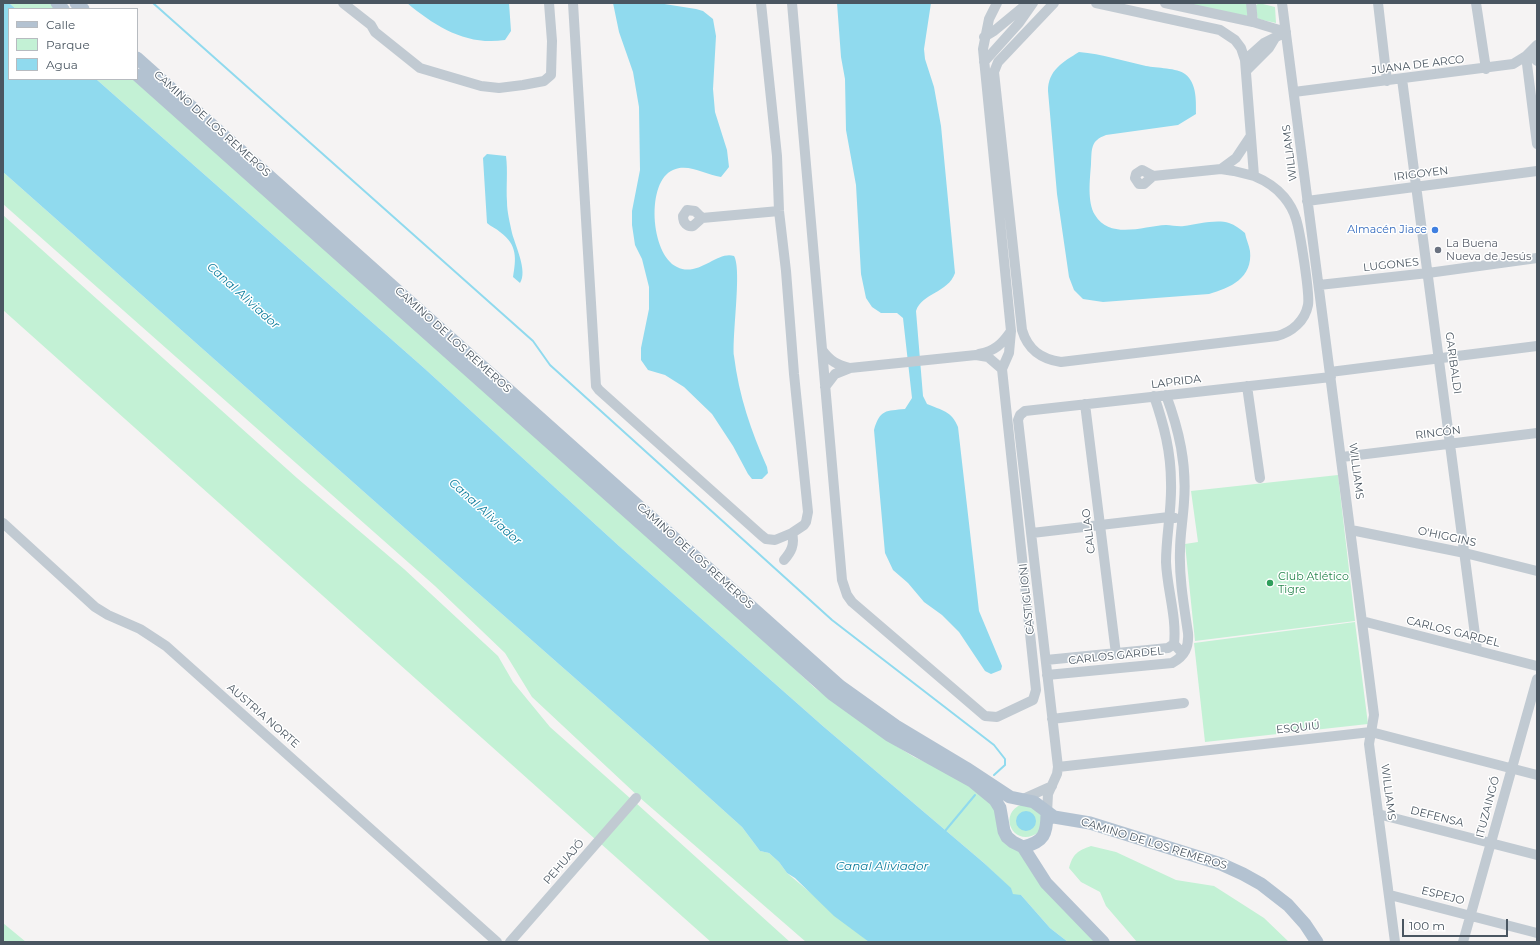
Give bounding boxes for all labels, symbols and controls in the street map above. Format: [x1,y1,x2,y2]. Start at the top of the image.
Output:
legend [8,8,138,80]
text: Calle [46,17,75,32]
text: Parque [46,37,90,52]
street label: JUANA DE ARCO [1371,53,1465,77]
text: Agua [46,57,78,72]
street label: CAMINO DE LOS REMEROS [151,68,273,180]
street label: WILLIAMS [1280,124,1300,182]
street label: IRIGOYEN [1393,164,1449,184]
place label: Almacén Jiace [1347,223,1427,237]
marker: Almacén Jiace [1430,225,1440,235]
place label: La Buena Nueva de Jesús [1446,237,1531,263]
marker: La Buena Nueva de Jesús [1433,245,1443,255]
street label: LUGONES [1363,256,1419,274]
water label: Canal Aliviador [204,260,282,332]
street label: CAMINO DE LOS REMEROS [392,284,514,396]
street label: GARIBALDI [1442,331,1464,395]
street label: LAPRIDA [1150,372,1202,392]
street label: RINCÓN [1414,424,1462,442]
street label: WILLIAMS [1346,442,1366,500]
water label: Canal Aliviador [446,476,524,548]
street label: CAMINO DE LOS REMEROS [634,500,756,612]
street label: CALLAO [1080,508,1098,554]
street label: O'HIGGINS [1416,524,1478,550]
street label: CASTIGLIONI [1017,563,1037,635]
place label: Club Atlético Tigre [1278,570,1349,596]
marker: Club Atlético Tigre [1265,578,1275,588]
street label: CARLOS GARDEL [1405,614,1501,650]
street label: CARLOS GARDEL [1068,644,1164,668]
street label: AUSTRIA NORTE [224,681,302,751]
street label: ESQUIÚ [1275,719,1321,737]
street label: WILLIAMS [1378,763,1398,821]
street label: ITUZAINGÓ [1473,775,1503,839]
street label: DEFENSA [1409,804,1465,830]
street label: CAMINO DE LOS REMEROS [1079,815,1229,873]
street label: PEHUAJÓ [541,837,587,887]
water label: Canal Aliviador [836,859,928,873]
street label: ESPEJO [1420,884,1466,908]
scale bar [1404,911,1510,937]
text: 100 m [1409,918,1445,933]

